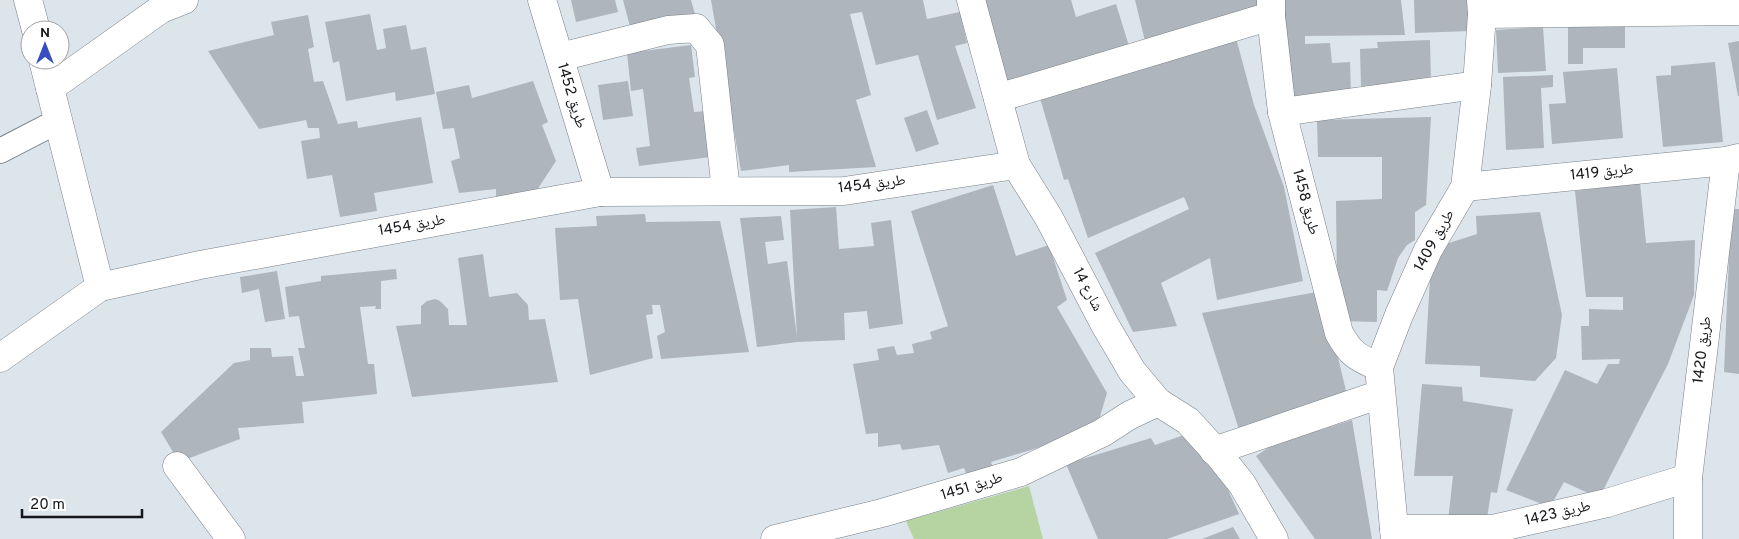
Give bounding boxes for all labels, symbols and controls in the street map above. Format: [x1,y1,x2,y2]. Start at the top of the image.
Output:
north arrow [20,20,70,70]
text: N [40,25,50,42]
street label: طريق 1452 [552,61,590,131]
street label: طريق 1419 [1569,160,1635,186]
street label: طريق 1458 [1287,167,1323,237]
street label: طريق 1454 [837,171,907,199]
street label: طريق 1409 [1410,207,1460,275]
street label: طريق 1454 [377,211,447,241]
street label: شارع 14 [1068,265,1106,315]
street label: طريق 1420 [1689,315,1717,385]
street label: طريق 1451 [939,469,1005,505]
scale bar [22,486,142,518]
text: 20 m [30,496,65,515]
street label: طريق 1423 [1523,497,1593,531]

